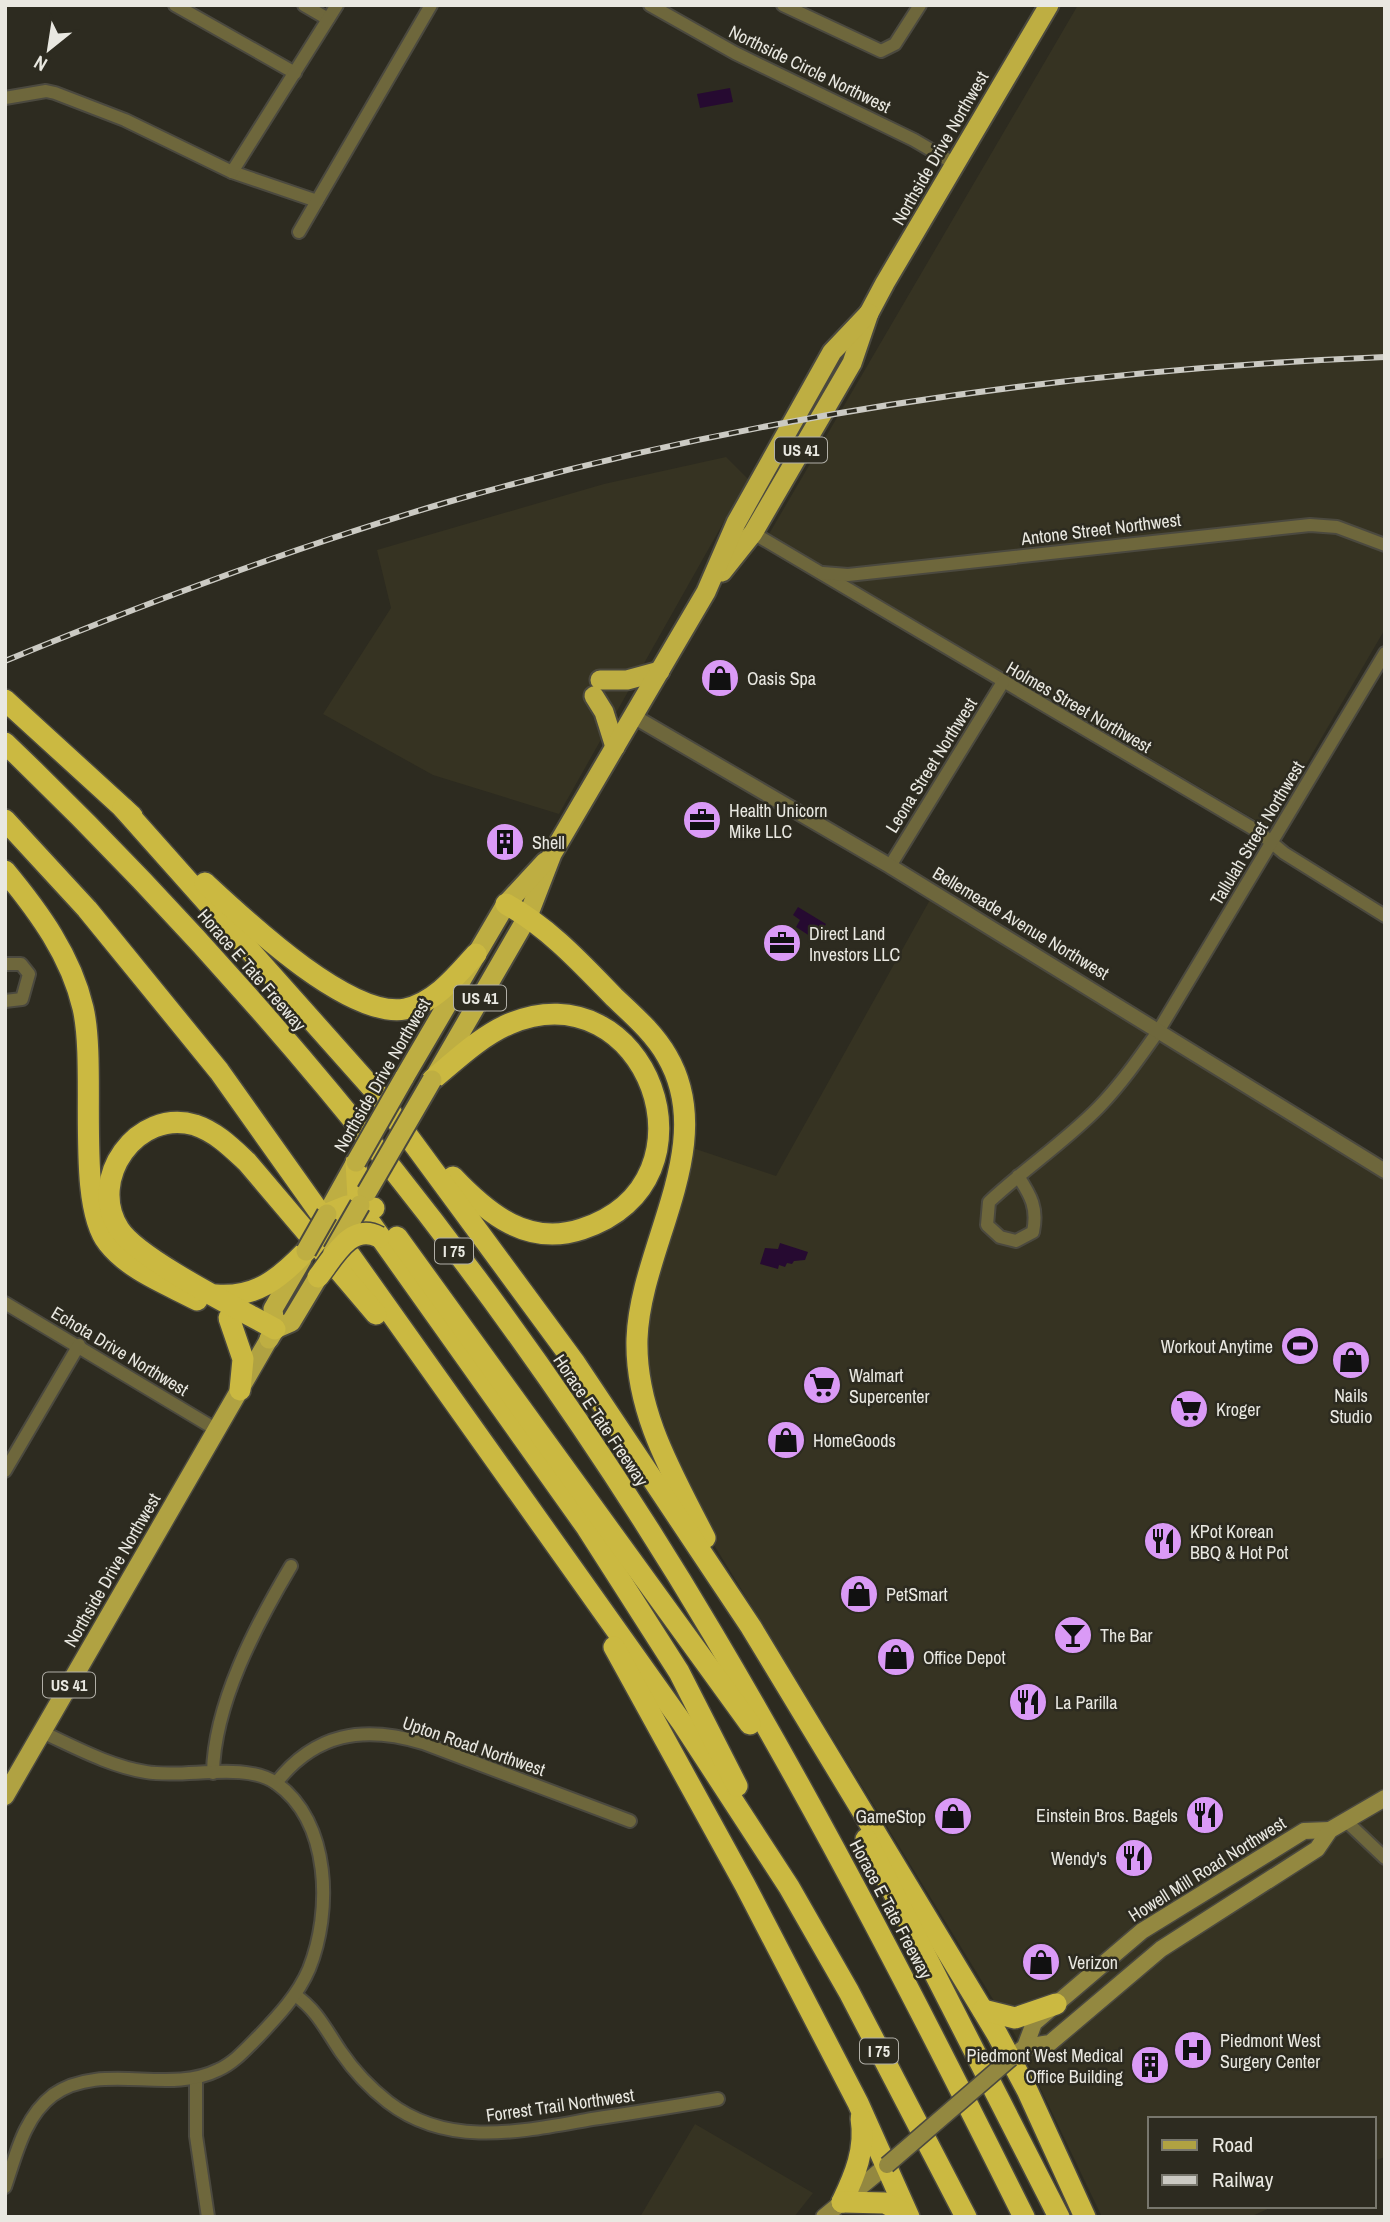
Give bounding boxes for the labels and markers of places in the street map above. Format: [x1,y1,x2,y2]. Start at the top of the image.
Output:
shop icon: Oasis Spa [699,657,741,699]
place label: Oasis Spa [747,666,816,691]
place label: Health Unicorn Mike LLC [729,798,827,844]
office icon: Health Unicorn Mike LLC [681,799,723,841]
building icon: Shell [484,821,526,863]
place label: Shell [532,830,565,855]
place label: Direct Land Investors LLC [809,921,900,967]
office icon: Direct Land Investors LLC [761,922,803,964]
sports icon: Workout Anytime [1279,1325,1321,1367]
place label: Workout Anytime [1161,1334,1273,1359]
shop icon: Nails Studio [1330,1339,1372,1381]
place label: Walmart Supercenter [849,1363,929,1409]
supermarket icon: Walmart Supercenter [801,1364,843,1406]
place label: Nails Studio [1330,1383,1372,1429]
supermarket icon: Kroger [1168,1388,1210,1430]
place label: Kroger [1216,1397,1260,1422]
shop icon: HomeGoods [765,1419,807,1461]
place label: HomeGoods [813,1428,896,1453]
place label: KPot Korean BBQ & Hot Pot [1190,1519,1288,1565]
restaurant icon: KPot Korean BBQ & Hot Pot [1142,1520,1184,1562]
shop icon: PetSmart [838,1573,880,1615]
place label: PetSmart [886,1582,948,1607]
bar icon: The Bar [1052,1614,1094,1656]
place label: The Bar [1100,1623,1153,1648]
shop icon: Office Depot [875,1636,917,1678]
place label: Office Depot [923,1645,1006,1670]
restaurant icon: La Parilla [1007,1681,1049,1723]
place label: La Parilla [1055,1690,1117,1715]
restaurant icon: Einstein Bros. Bagels [1184,1794,1226,1836]
shop icon: GameStop [932,1795,974,1837]
place label: Einstein Bros. Bagels [1036,1803,1178,1828]
place label: GameStop [855,1804,926,1829]
restaurant icon: Wendy's [1113,1837,1155,1879]
place label: Wendy's [1051,1846,1107,1871]
shop icon: Verizon [1020,1941,1062,1983]
place label: Verizon [1068,1950,1118,1975]
place label: Piedmont West Surgery Center [1220,2028,1321,2074]
hospital icon: Piedmont West Surgery Center [1172,2029,1214,2071]
place label: Piedmont West Medical Office Building [967,2043,1124,2089]
building icon: Piedmont West Medical Office Building [1129,2044,1171,2086]

